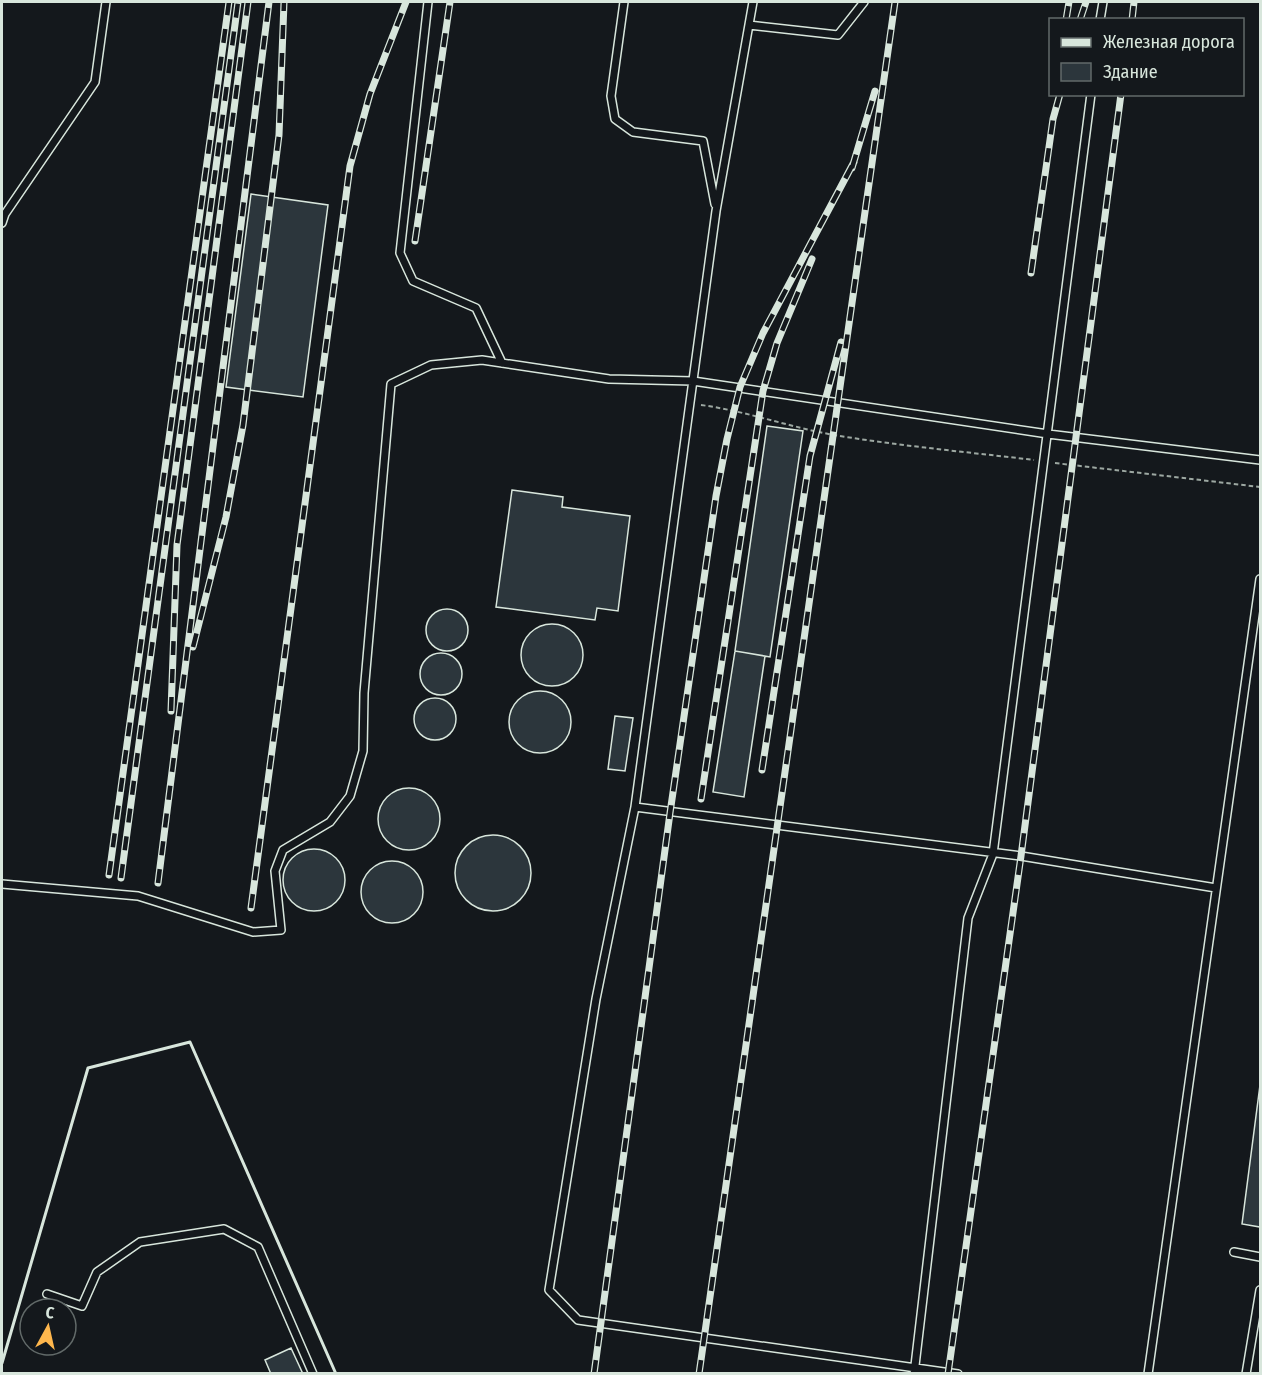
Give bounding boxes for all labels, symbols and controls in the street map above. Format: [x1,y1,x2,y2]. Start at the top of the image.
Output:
legend [1049,18,1244,96]
text: Железная дорога [1103,31,1235,53]
text: Здание [1103,61,1158,83]
north arrow [18,1297,78,1357]
text: С [45,1303,56,1323]

